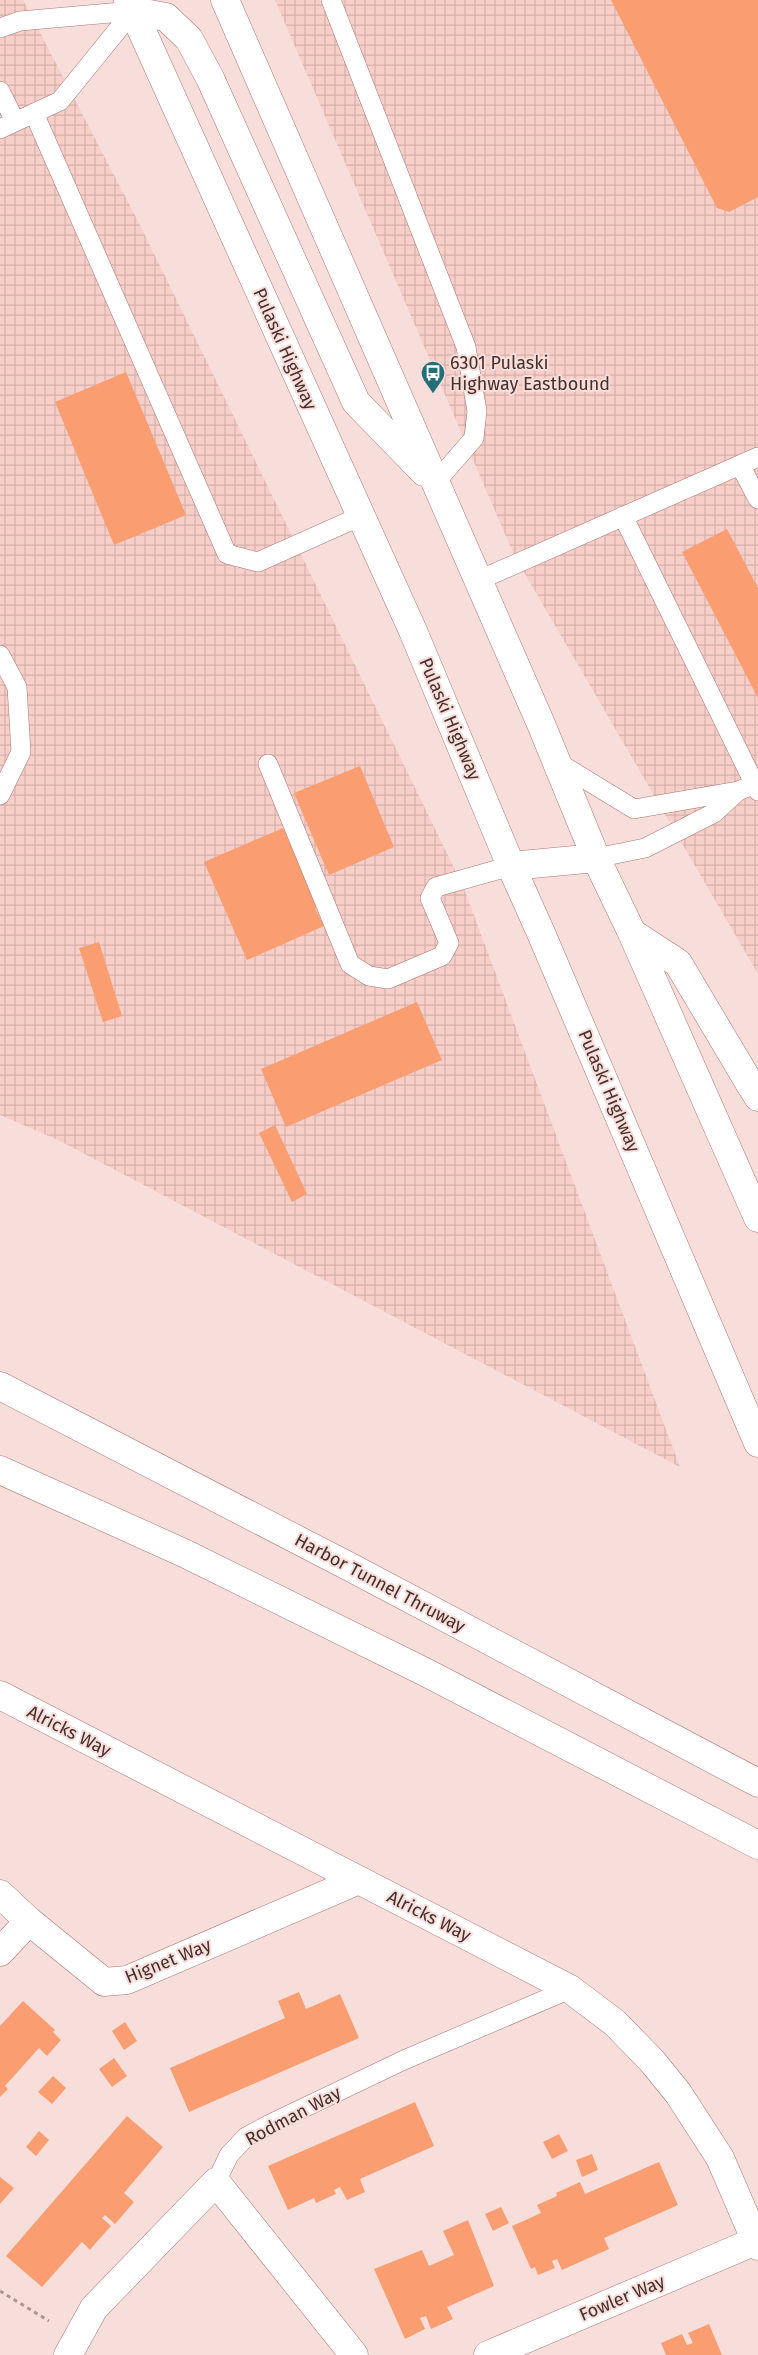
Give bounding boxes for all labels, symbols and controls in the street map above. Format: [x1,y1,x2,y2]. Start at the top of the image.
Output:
street label: Pulaski Highway [248,285,322,413]
place label: 6301 Pulaski Highway Eastbound [450,352,610,395]
bus stop icon: 6301 Pulaski Highway Eastbound [420,360,446,394]
street label: Pulaski Highway [414,654,486,784]
street label: Pulaski Highway [573,1026,645,1156]
street label: Harbor Tunnel Thruway [291,1529,469,1637]
street label: Alricks Way [23,1700,115,1762]
street label: Alricks Way [383,1885,475,1947]
street label: Hignet Way [122,1934,214,1988]
street label: Rodman Way [241,2082,345,2150]
street label: Fowler Way [576,2270,668,2326]

